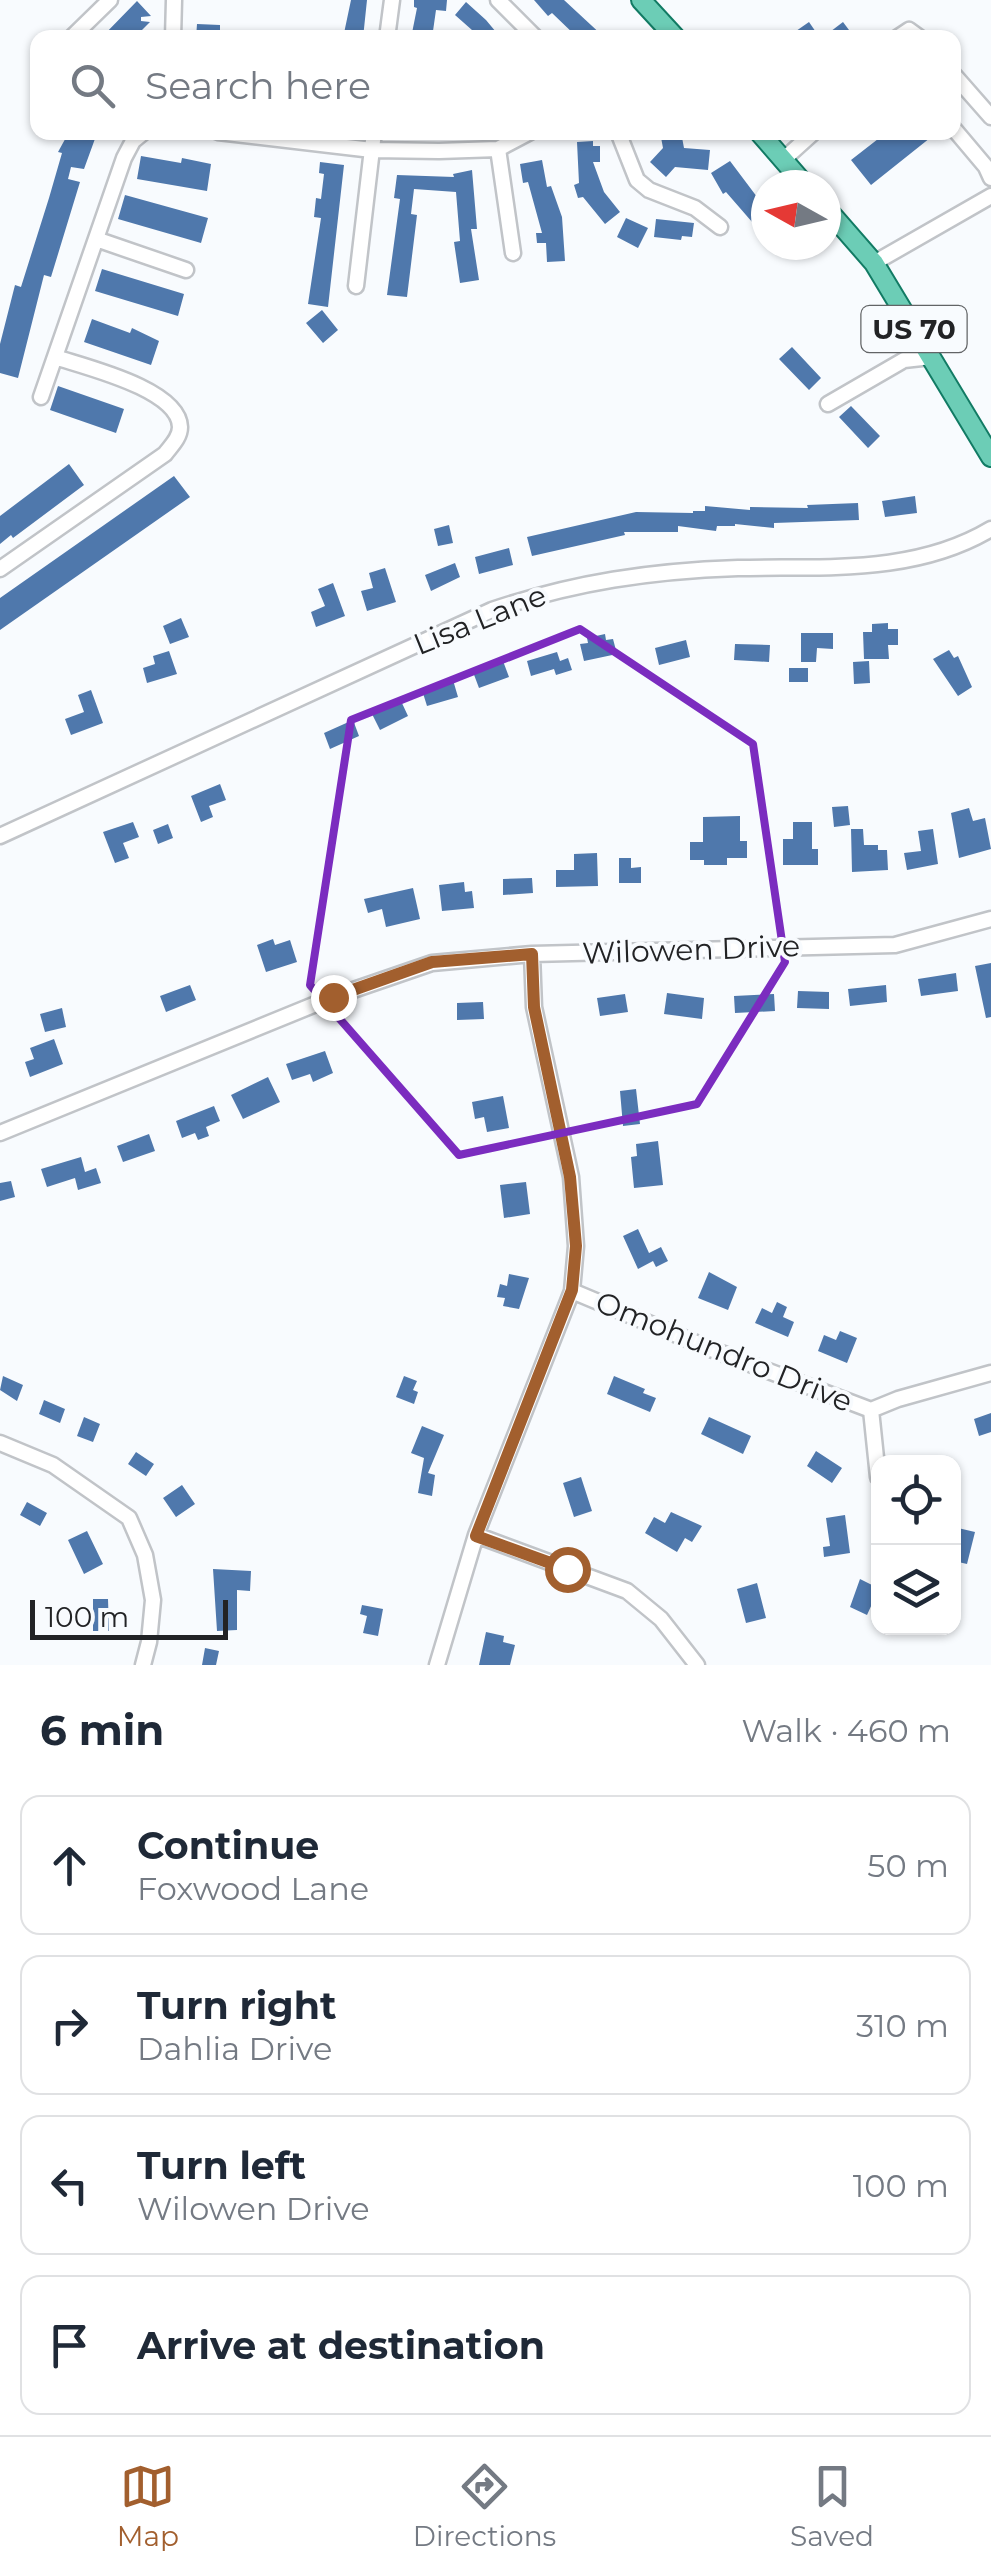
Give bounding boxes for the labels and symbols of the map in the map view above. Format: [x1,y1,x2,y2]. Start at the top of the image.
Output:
north arrow [751,170,841,260]
road number: US 70 [862,306,966,352]
street label: Lisa Lane [408,576,552,663]
street label: Wilowen Drive [581,927,801,972]
route end [311,975,357,1021]
street label: Omohundro Drive [590,1283,858,1420]
route start [545,1547,591,1593]
scale bar [30,1595,228,1640]

